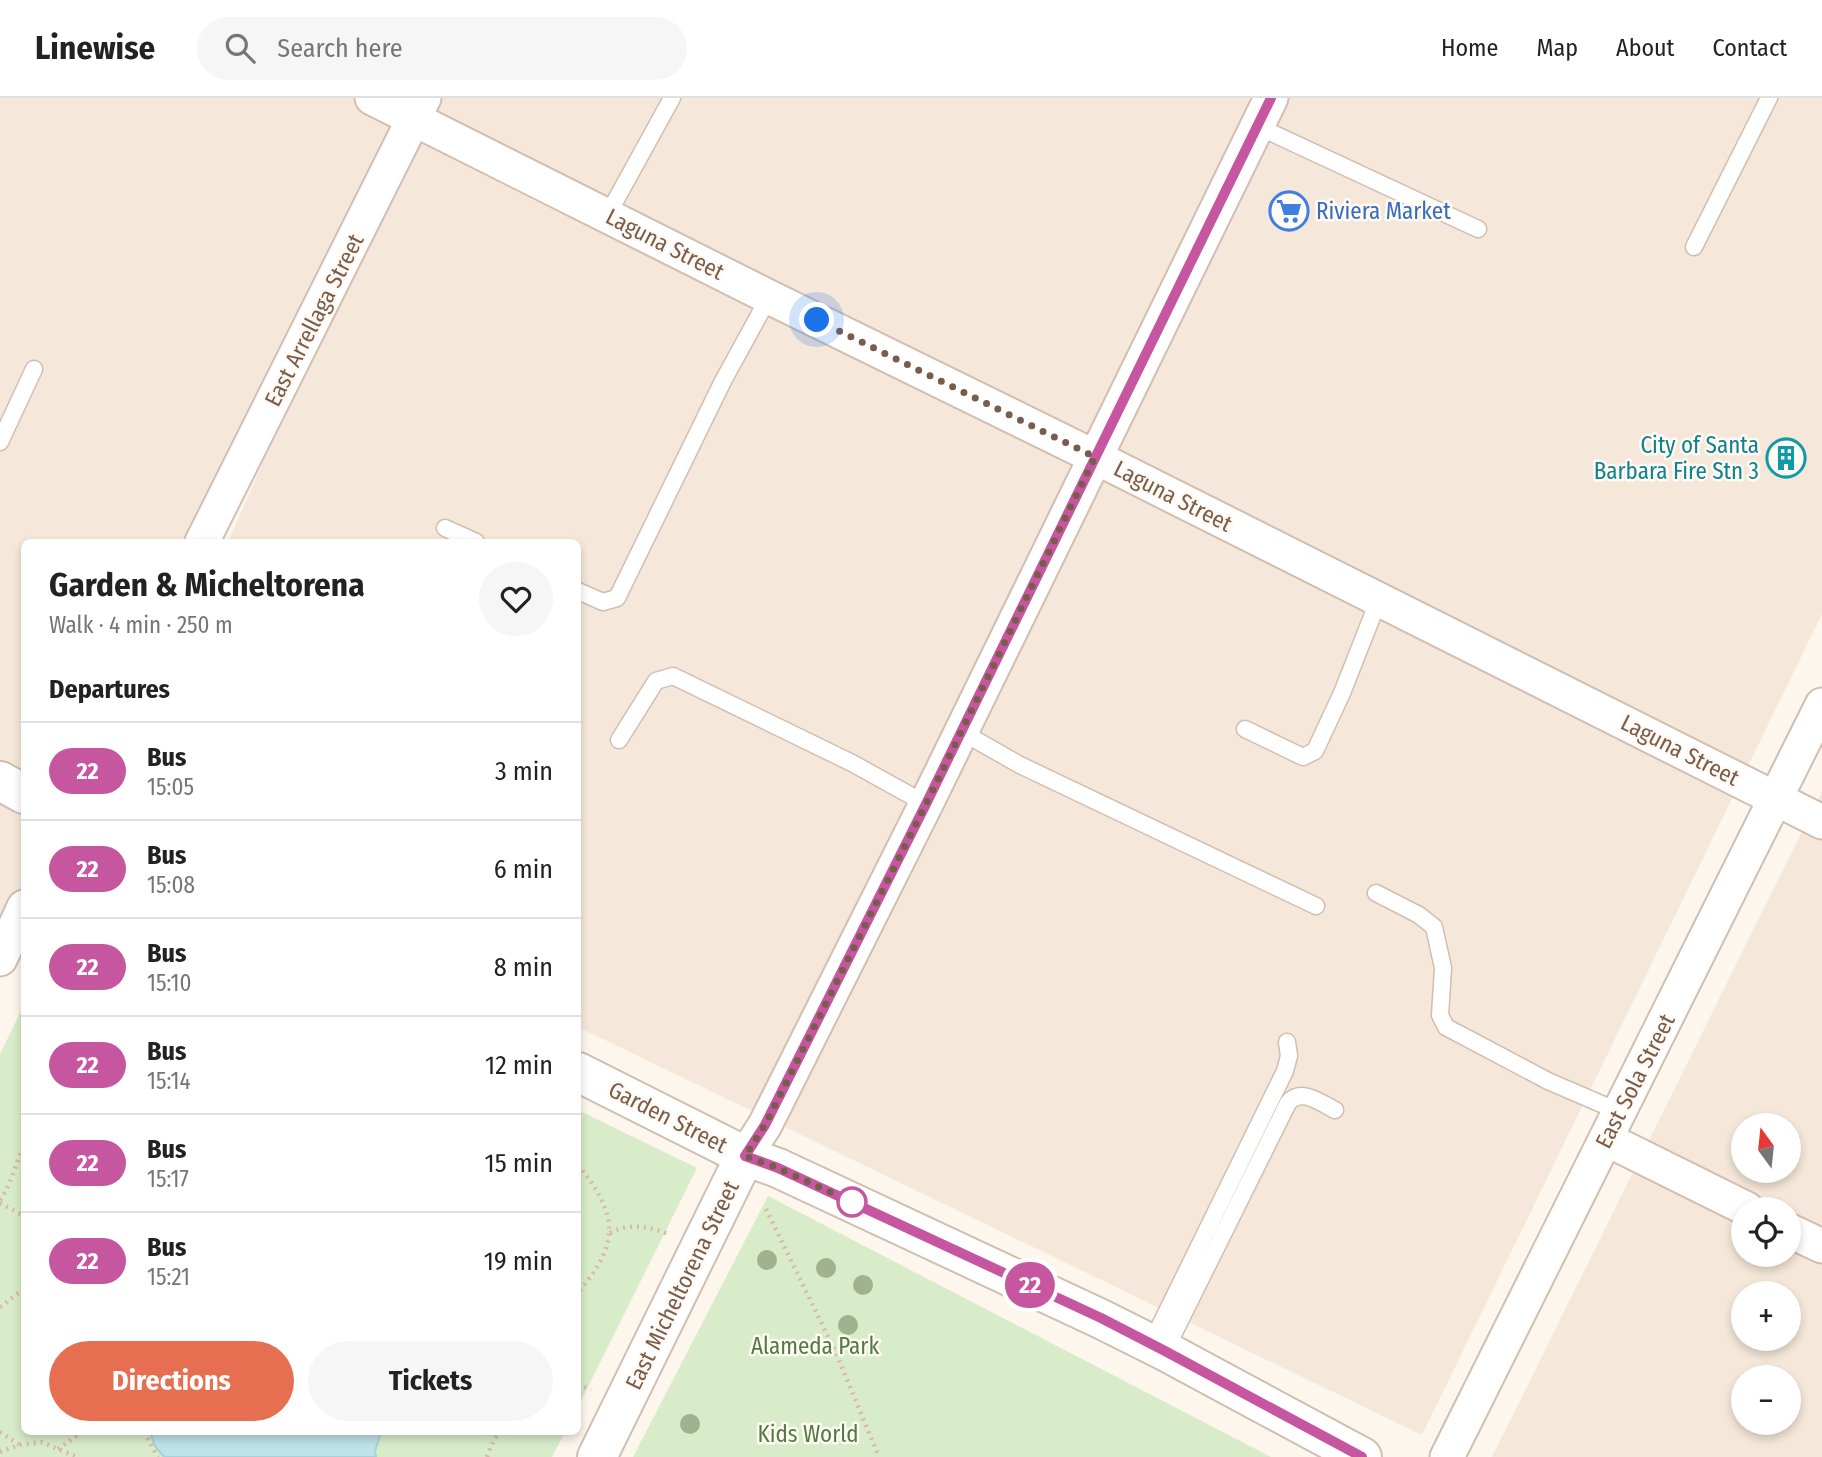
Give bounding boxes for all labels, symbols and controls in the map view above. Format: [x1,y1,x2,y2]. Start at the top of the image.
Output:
search box [197,17,687,80]
text: Linewise [35,28,155,68]
icon: search [221,29,259,67]
text: Search here [277,33,403,64]
text: Home [1441,34,1498,62]
text: Map [1536,34,1578,62]
text: About [1616,34,1674,62]
text: Contact [1712,34,1787,62]
supermarket icon: Riviera Market [1268,190,1310,232]
place label: Riviera Market [1316,197,1451,225]
street label: Laguna Street [601,202,729,286]
street label: East Arrellaga Street [258,229,370,411]
your location [799,302,834,337]
place label: City of Santa Barbara Fire Stn 3 [1594,431,1759,485]
building icon: City of Santa Barbara Fire Stn 3 [1765,437,1807,479]
street label: Laguna Street [1109,454,1237,538]
button: heart [479,562,553,636]
text: Garden & Micheltorena [49,565,365,605]
text: Walk · 4 min · 250 m [49,611,233,639]
text: Departures [49,674,170,705]
street label: Laguna Street [1616,708,1744,792]
text: Bus [147,742,186,773]
text: 3 min [495,756,553,787]
text: 22 [76,757,99,785]
text: 15:05 [147,773,194,801]
text: Bus [147,840,186,871]
text: 6 min [494,854,553,885]
text: 22 [76,855,99,883]
text: 15:08 [147,871,195,899]
text: Bus [147,938,186,969]
text: 8 min [494,952,553,983]
text: 22 [76,953,99,981]
text: 15:10 [147,969,191,997]
street label: East Sola Street [1589,1009,1681,1153]
text: Bus [147,1036,186,1067]
text: 12 min [485,1050,553,1081]
text: 22 [76,1051,99,1079]
text: 15:14 [147,1067,191,1095]
street label: Garden Street [604,1075,733,1159]
north arrow [1731,1113,1801,1183]
map controls [1731,1113,1801,1435]
text: Bus [147,1134,186,1165]
text: 15 min [485,1148,553,1179]
text: 22 [76,1149,99,1177]
text: 15:17 [147,1165,189,1193]
street label: East Micheltorena Street [619,1175,745,1394]
unlabelled marker [837,1187,867,1217]
button: locate [1731,1197,1801,1267]
text: Bus [147,1232,186,1263]
text: 19 min [484,1246,553,1277]
text: 22 [76,1247,99,1275]
line badge: 22 [998,1262,1062,1308]
text: 15:21 [147,1263,190,1291]
text: 22 [1019,1271,1041,1299]
button: + [1731,1281,1801,1351]
park label: Alameda Park [751,1332,879,1360]
button: Directions [49,1341,294,1421]
button: Tickets [308,1341,553,1421]
button: − [1731,1365,1801,1435]
park label: Kids World [758,1420,858,1448]

